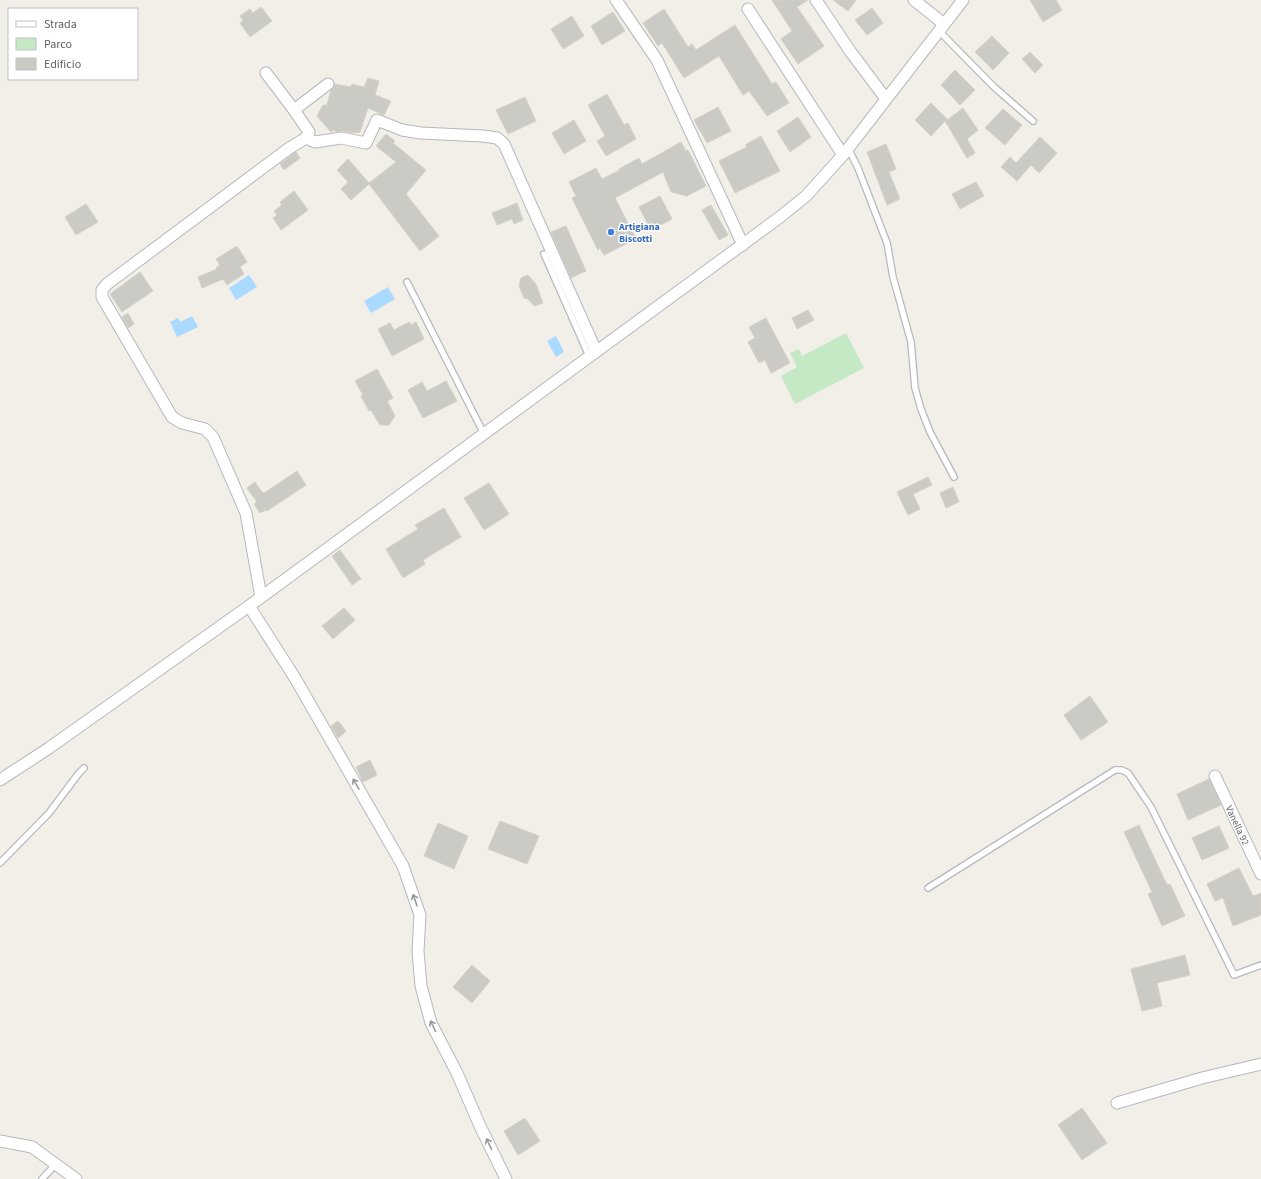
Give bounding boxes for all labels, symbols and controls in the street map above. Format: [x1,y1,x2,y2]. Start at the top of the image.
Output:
legend [8,8,138,80]
text: Strada [44,16,77,33]
text: Parco [44,36,72,53]
text: Edificio [44,56,81,73]
place label: Artigiana Biscotti [618,220,660,246]
marker: Artigiana Biscotti [606,227,616,237]
one-way arrow [352,778,360,790]
street label: Vanella 92 [1222,803,1252,848]
one-way arrow [410,894,418,906]
one-way arrow [429,1021,436,1033]
one-way arrow [485,1138,492,1150]

